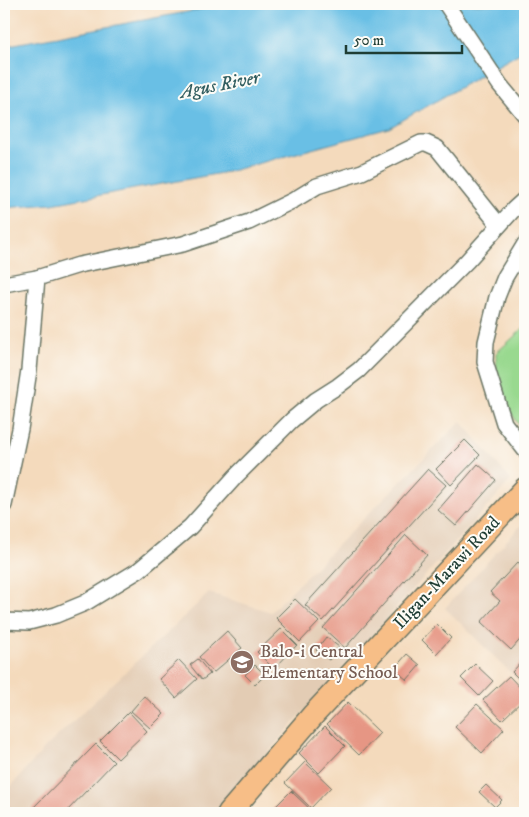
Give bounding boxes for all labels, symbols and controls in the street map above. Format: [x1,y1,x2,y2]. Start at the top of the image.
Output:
scale bar [346,22,463,54]
text: 50 m [354,31,384,50]
water label: Agus River [176,66,264,104]
street label: Iligan-Marawi Road [389,512,505,634]
place label: Balo-i Central Elementary School [260,641,398,684]
school or university icon: Balo-i Central Elementary School [229,649,255,675]

